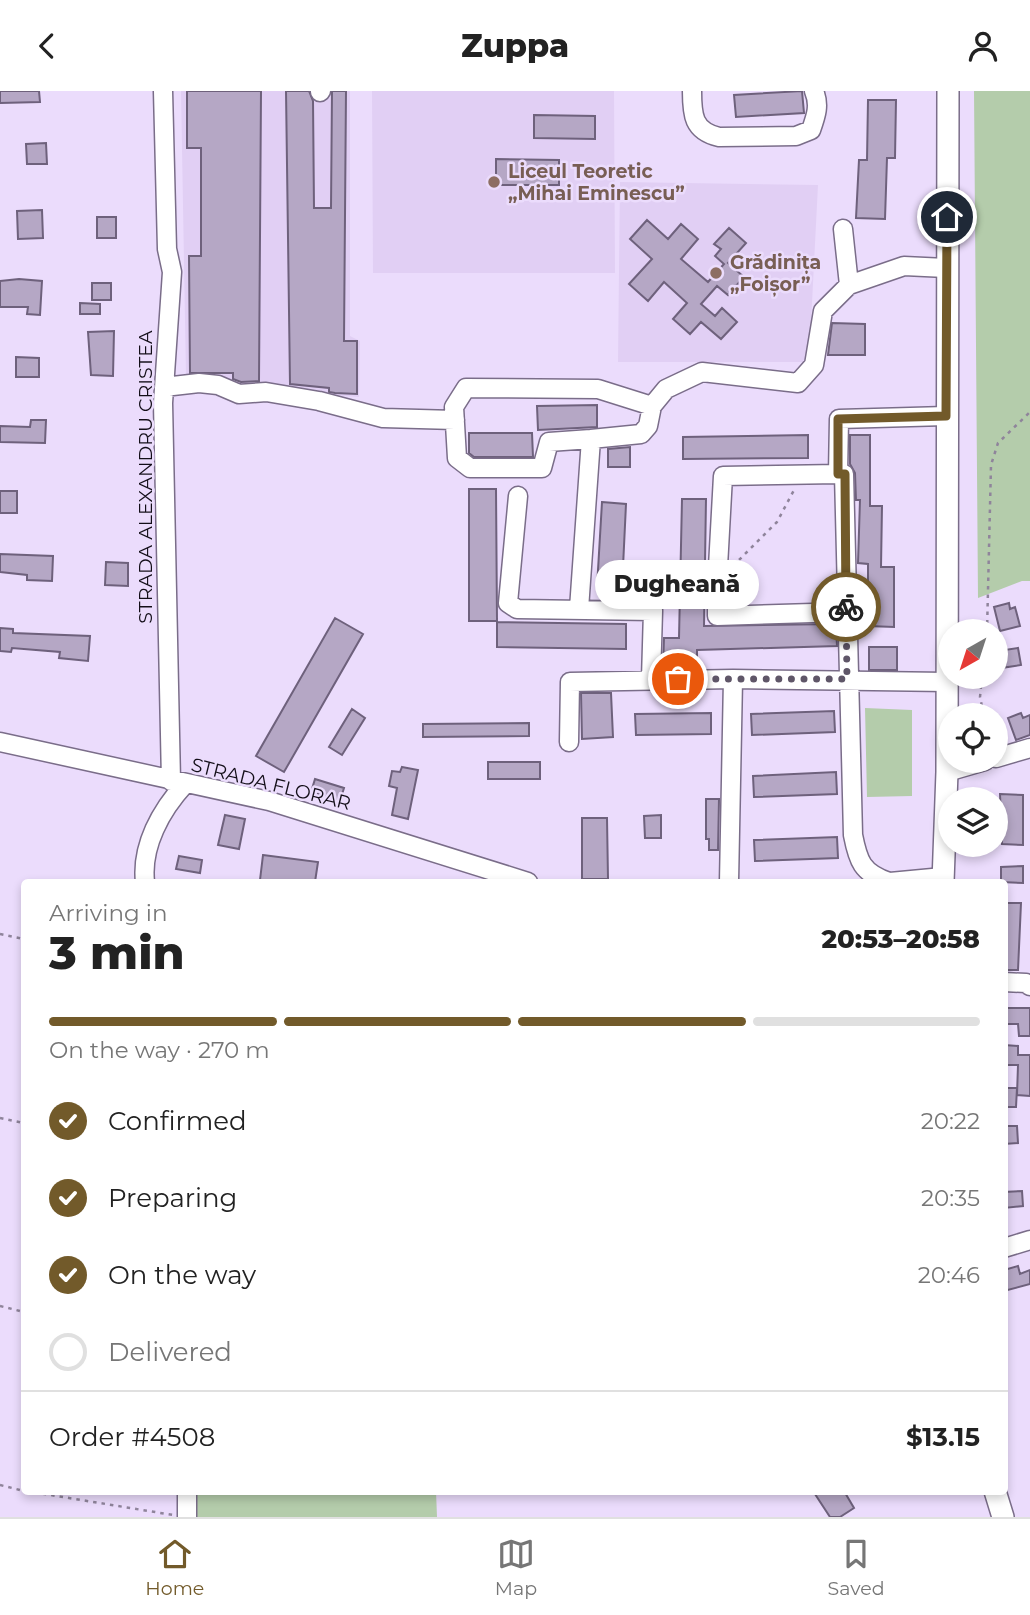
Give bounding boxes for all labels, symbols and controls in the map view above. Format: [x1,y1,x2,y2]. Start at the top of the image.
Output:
text: Zuppa [461,26,569,65]
icon: back [28,27,66,65]
icon: person [964,27,1002,65]
place label: Liceul Teoretic „Mihai Eminescu” [508,160,685,205]
marker: Liceul Teoretic „Mihai Eminescu” [486,174,502,190]
pin [917,187,977,247]
icon: home [928,198,966,236]
place label: Grădinița „Foișor” [730,251,821,297]
marker: Grădinița „Foișor” [708,265,724,281]
street label: STRADA ALEXANDRU CRISTEA [134,330,157,624]
callout: Dugheană [596,560,760,609]
text: Dugheană [614,570,740,598]
courier [811,572,881,642]
icon: bike [827,588,865,626]
north arrow [938,619,1008,689]
map controls [938,619,1008,857]
pin [648,649,708,709]
icon: bag [659,660,697,698]
button: locate [938,703,1008,773]
street label: STRADA FLORAR [189,753,353,815]
button: layers [938,787,1008,857]
text: Arriving in [49,899,168,927]
text: 20:53–20:58 [821,923,980,955]
text: 3 min [49,924,185,981]
text: On the way · 270 m [49,1036,270,1064]
icon: check [49,1102,87,1140]
text: Confirmed [108,1105,247,1137]
text: 20:22 [921,1107,980,1135]
icon: check [49,1179,87,1217]
text: Preparing [108,1182,237,1214]
text: 20:35 [921,1184,980,1212]
icon: check [49,1256,87,1294]
text: On the way [108,1259,256,1291]
text: 20:46 [918,1261,980,1289]
text: Delivered [108,1336,232,1368]
text: Order #4508 [49,1421,215,1453]
text: $13.15 [906,1421,980,1453]
tab: Home [145,1535,204,1600]
tab: Map [495,1535,537,1600]
tab: Saved [828,1535,885,1600]

